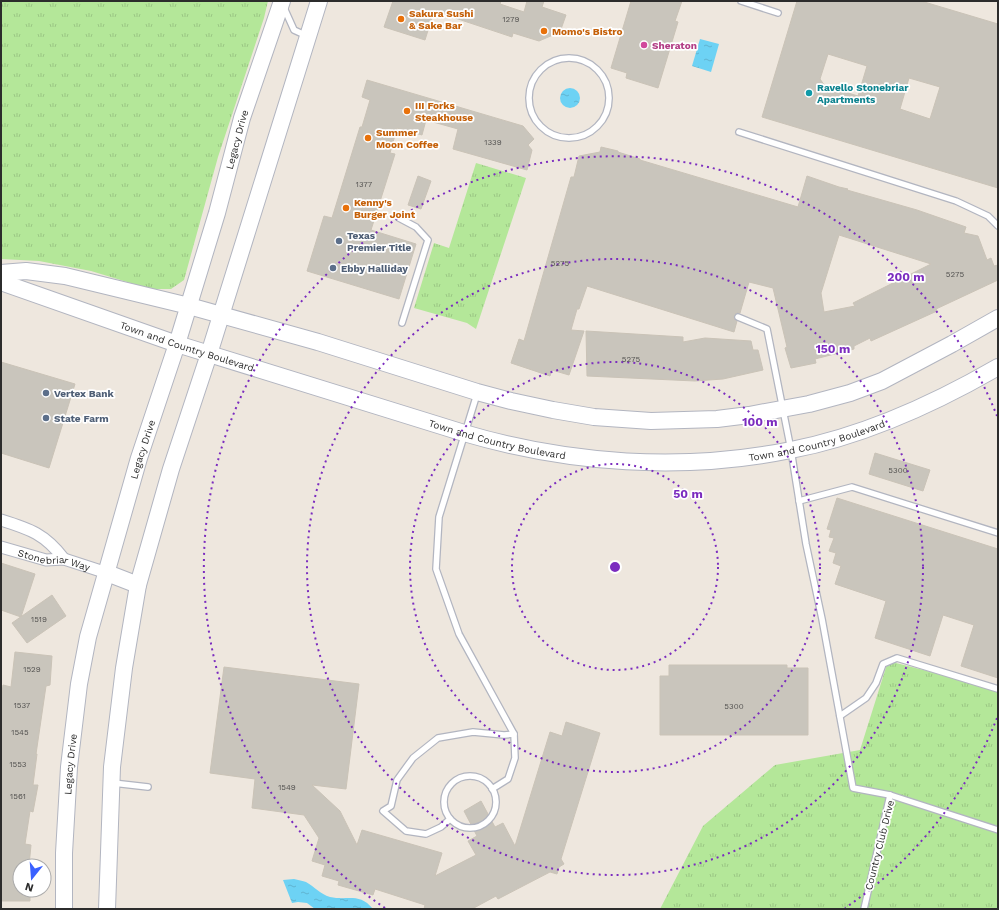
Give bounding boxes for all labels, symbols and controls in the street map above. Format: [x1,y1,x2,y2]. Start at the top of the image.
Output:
place label: Sakura Sushi & Sake Bar [409,8,474,31]
marker: Sakura Sushi & Sake Bar [396,14,406,24]
house number: 1279 [502,15,520,24]
marker: Momo's Bistro [539,26,549,36]
place label: Momo's Bistro [552,26,623,37]
marker: Sheraton [639,40,649,50]
place label: Sheraton [652,40,697,51]
place label: Ravello Stonebriar Apartments [817,82,909,105]
marker: Ravello Stonebriar Apartments [804,88,814,98]
place label: III Forks Steakhouse [415,100,473,123]
marker: III Forks Steakhouse [402,106,412,116]
street label: Legacy Drive [224,108,251,171]
place label: Summer Moon Coffee [376,127,439,150]
marker: Summer Moon Coffee [363,133,373,143]
house number: 1339 [484,138,502,147]
house number: 1377 [356,180,373,189]
place label: Kenny's Burger Joint [354,197,416,220]
marker: Kenny's Burger Joint [341,203,351,213]
place label: Texas Premier Title [347,230,412,253]
marker: Texas Premier Title [334,236,344,246]
house number: 5275 [551,259,569,268]
marker: Ebby Halliday [328,263,338,273]
place label: Ebby Halliday [341,263,408,274]
text: 200 m [887,270,925,284]
house number: 5275 [946,270,964,279]
street label: Town and Country Boulevard [119,319,256,374]
text: 150 m [816,342,850,356]
house number: 5275 [622,355,640,364]
marker: Vertex Bank [41,388,51,398]
place label: Vertex Bank [54,388,114,399]
marker: State Farm [41,413,51,423]
place label: State Farm [54,413,109,424]
text: 100 m [742,415,778,429]
street label: Town and Country Boulevard [427,417,566,461]
street label: Legacy Drive [128,418,157,480]
street label: Town and Country Boulevard [748,418,887,463]
house number: 5300 [888,466,908,475]
text: 50 m [673,487,703,501]
street label: Stonebriar Way [17,547,92,573]
centre of rings [608,560,622,574]
house number: 1519 [31,615,47,624]
house number: 1529 [23,665,41,674]
house number: 1537 [14,701,31,710]
house number: 5300 [724,702,744,711]
house number: 1545 [11,728,29,737]
street label: Legacy Drive [62,733,79,795]
house number: 1553 [9,760,27,769]
house number: 1549 [278,783,296,792]
house number: 1561 [10,792,26,801]
street label: Country Club Drive [863,799,896,891]
north arrow [12,858,52,898]
text: N [23,880,35,894]

